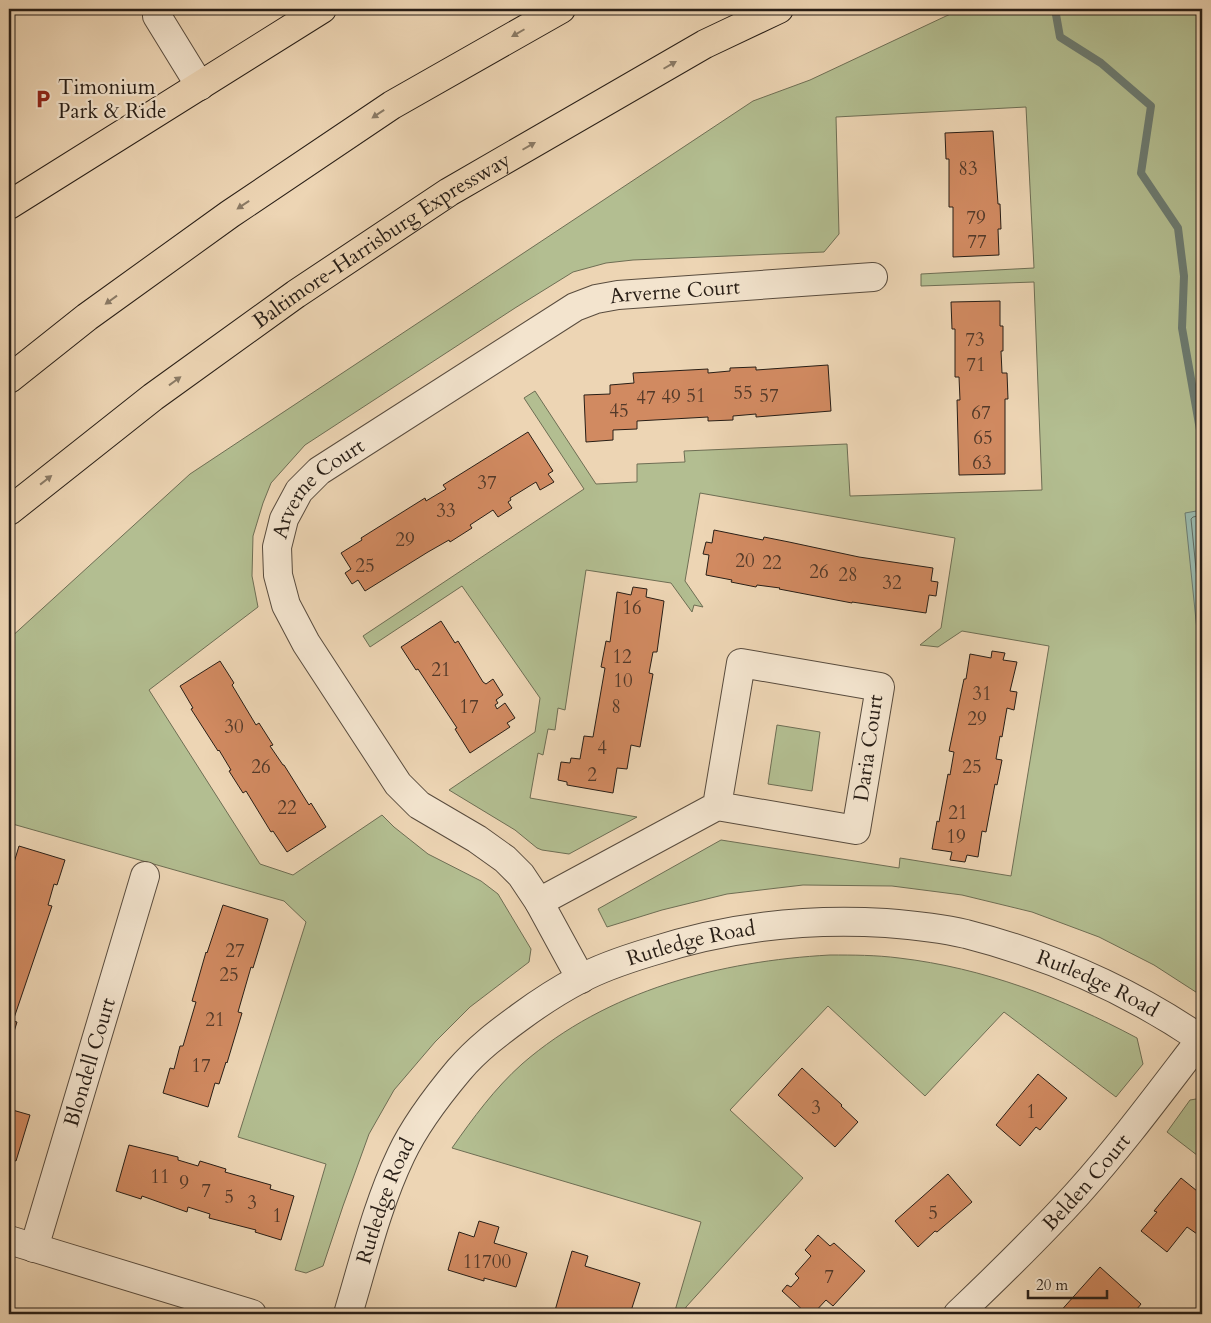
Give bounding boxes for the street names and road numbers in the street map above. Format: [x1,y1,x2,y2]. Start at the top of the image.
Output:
street label: Baltimore-Harrisburg Expressway [247,146,516,336]
street label: Arverne Court [607,272,741,311]
street label: Arverne Court [266,431,370,542]
street label: Daria Court [847,692,890,803]
street label: Rutledge Road [623,914,757,973]
street label: Rutledge Road [1032,943,1164,1024]
street label: Blondell Court [57,994,123,1130]
street label: Belden Court [1036,1127,1138,1238]
street label: Rutledge Road [349,1133,422,1267]

